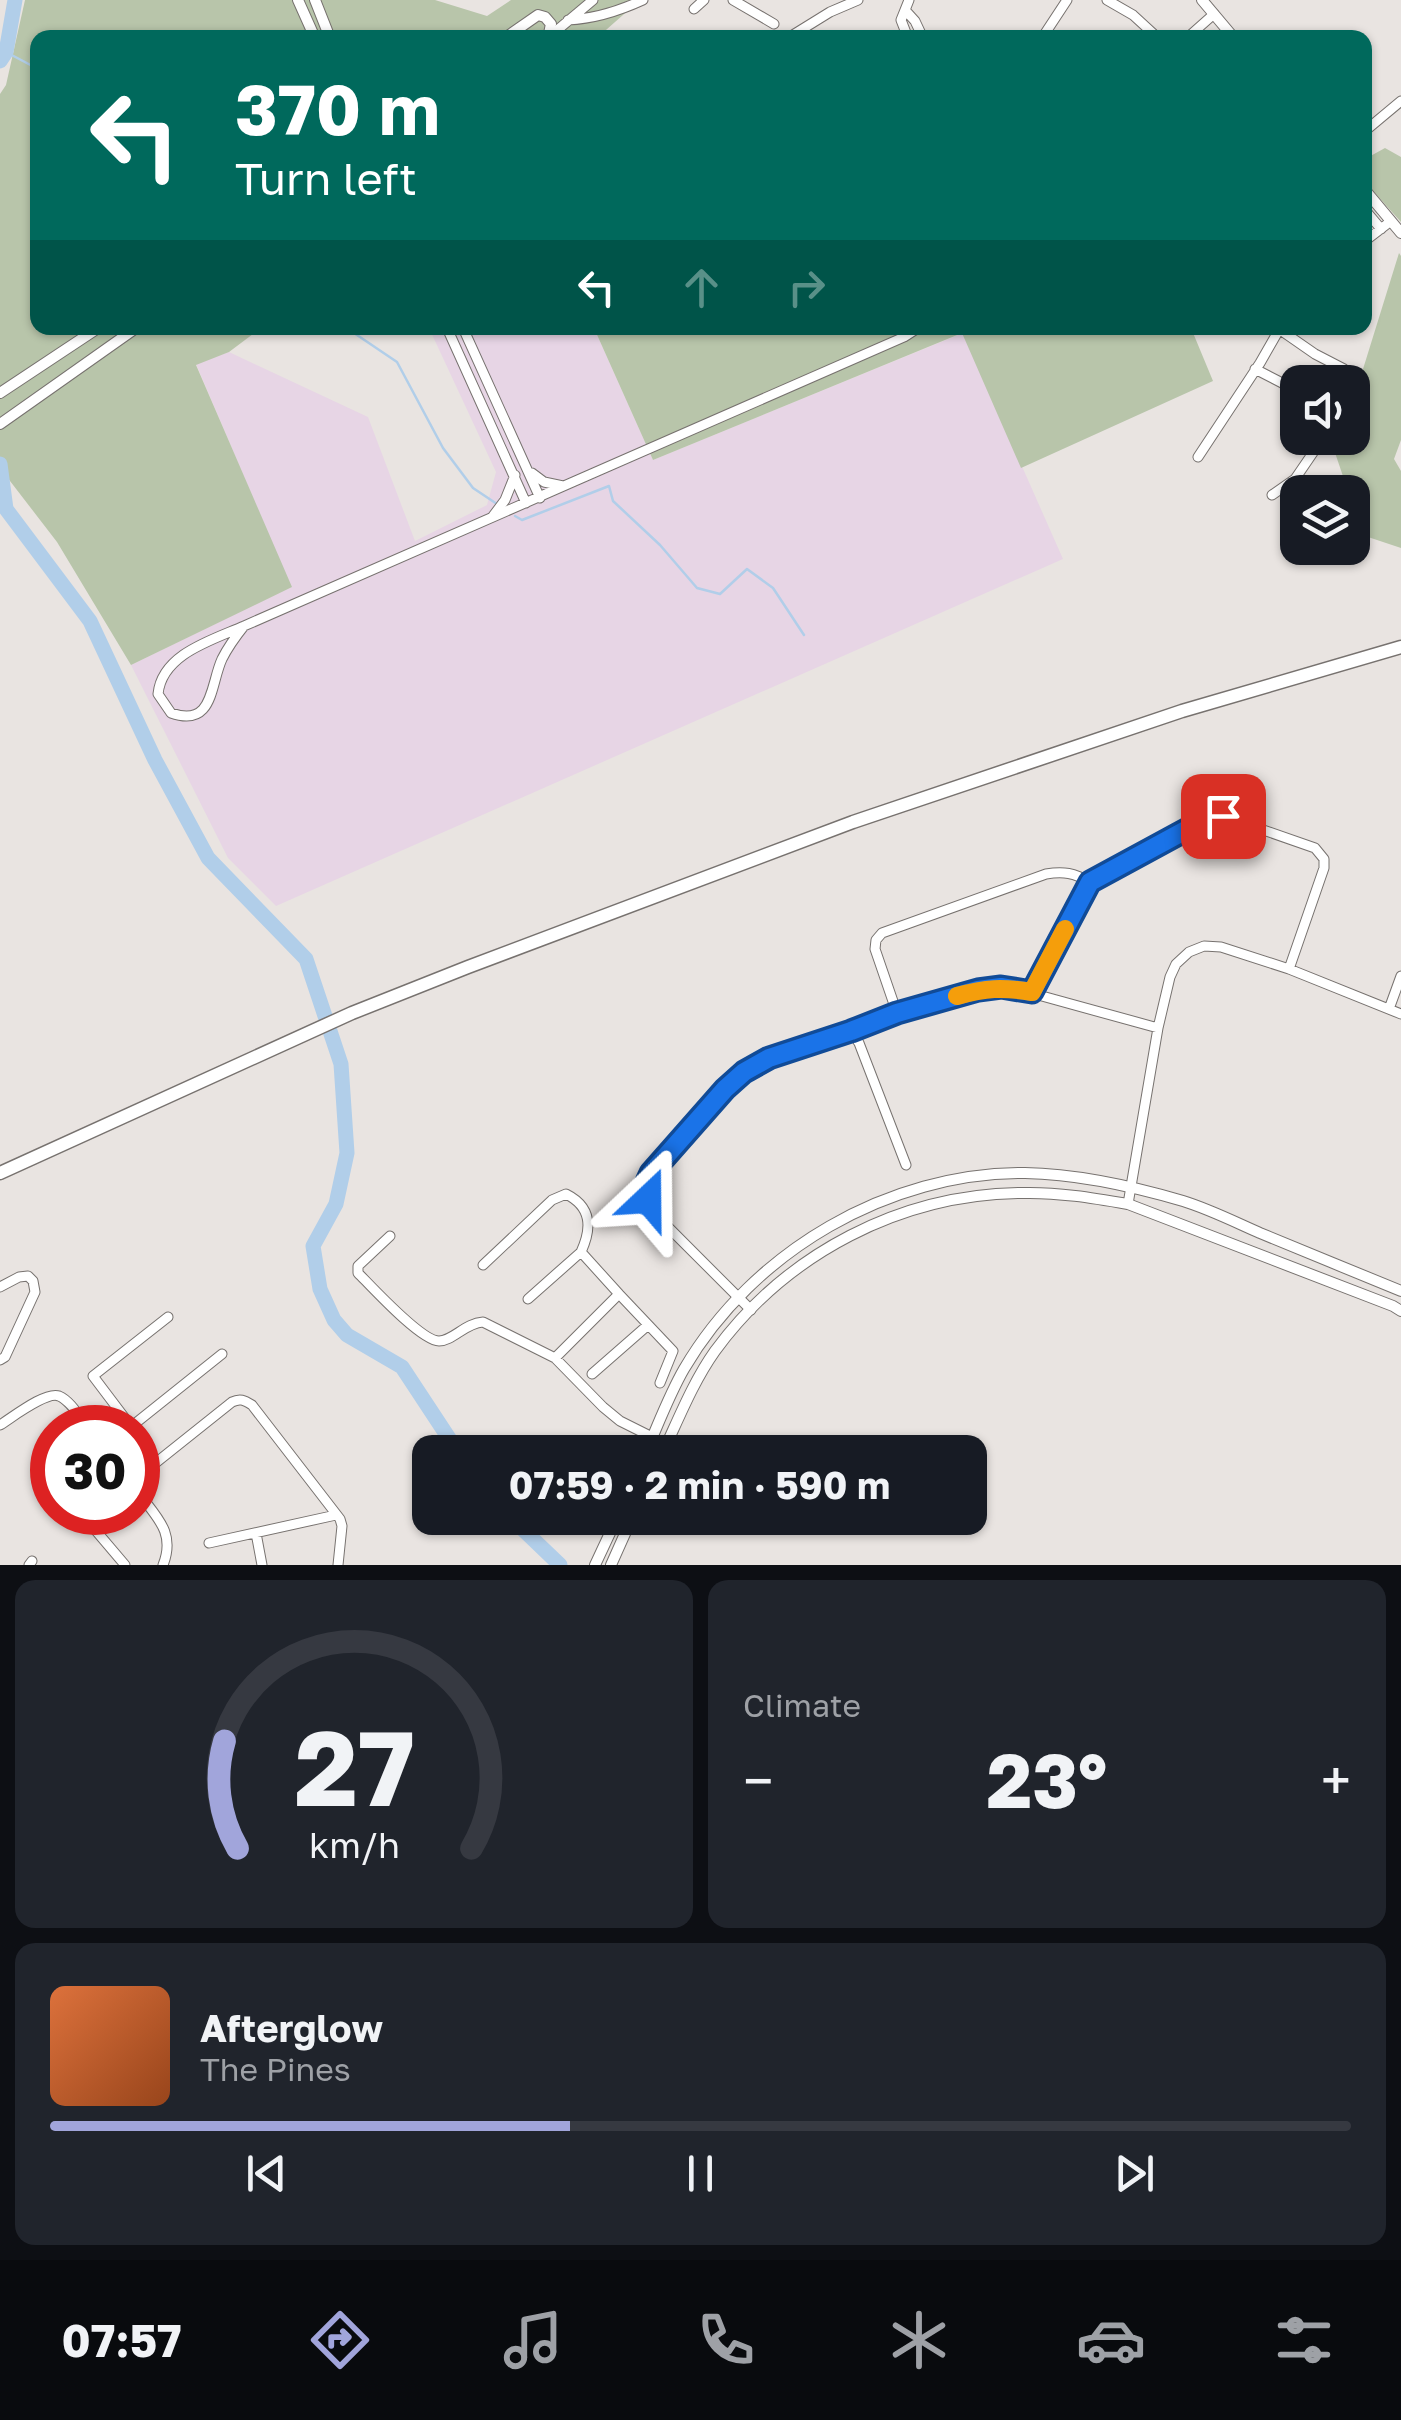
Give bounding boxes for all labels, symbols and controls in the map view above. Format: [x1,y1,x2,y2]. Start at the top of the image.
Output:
text: 370 m [235,66,440,150]
icon: left [70,70,200,200]
text: Turn left [235,151,417,205]
icon: left [569,260,624,315]
icon: ahead [674,260,729,315]
icon: right [779,260,834,315]
map controls [1280,365,1370,565]
button: sound [1280,365,1370,455]
button: layers [1280,475,1370,565]
pin [1181,774,1266,859]
icon: arrive [1196,789,1251,844]
position arrow [596,1147,700,1251]
speed limit sign: 30 [30,1405,160,1535]
text: 07:59 · 2 min · 590 m [509,1462,890,1507]
text: Climate [743,1686,861,1724]
text: 27 [294,1704,414,1829]
text: 23° [987,1734,1107,1825]
text: − [743,1747,773,1813]
text: + [1321,1747,1351,1813]
text: km/h [309,1823,399,1866]
text: Afterglow [200,2005,383,2050]
text: The Pines [200,2050,351,2088]
icon: previous [239,2146,294,2201]
icon: pause [673,2146,728,2201]
icon: next [1107,2146,1162,2201]
icon: directions [305,2305,375,2375]
icon: music [498,2305,568,2375]
icon: phone [691,2305,761,2375]
icon: climate [884,2305,954,2375]
icon: car [1076,2305,1146,2375]
icon: filters [1269,2305,1339,2375]
text: 07:57 [61,2313,182,2367]

